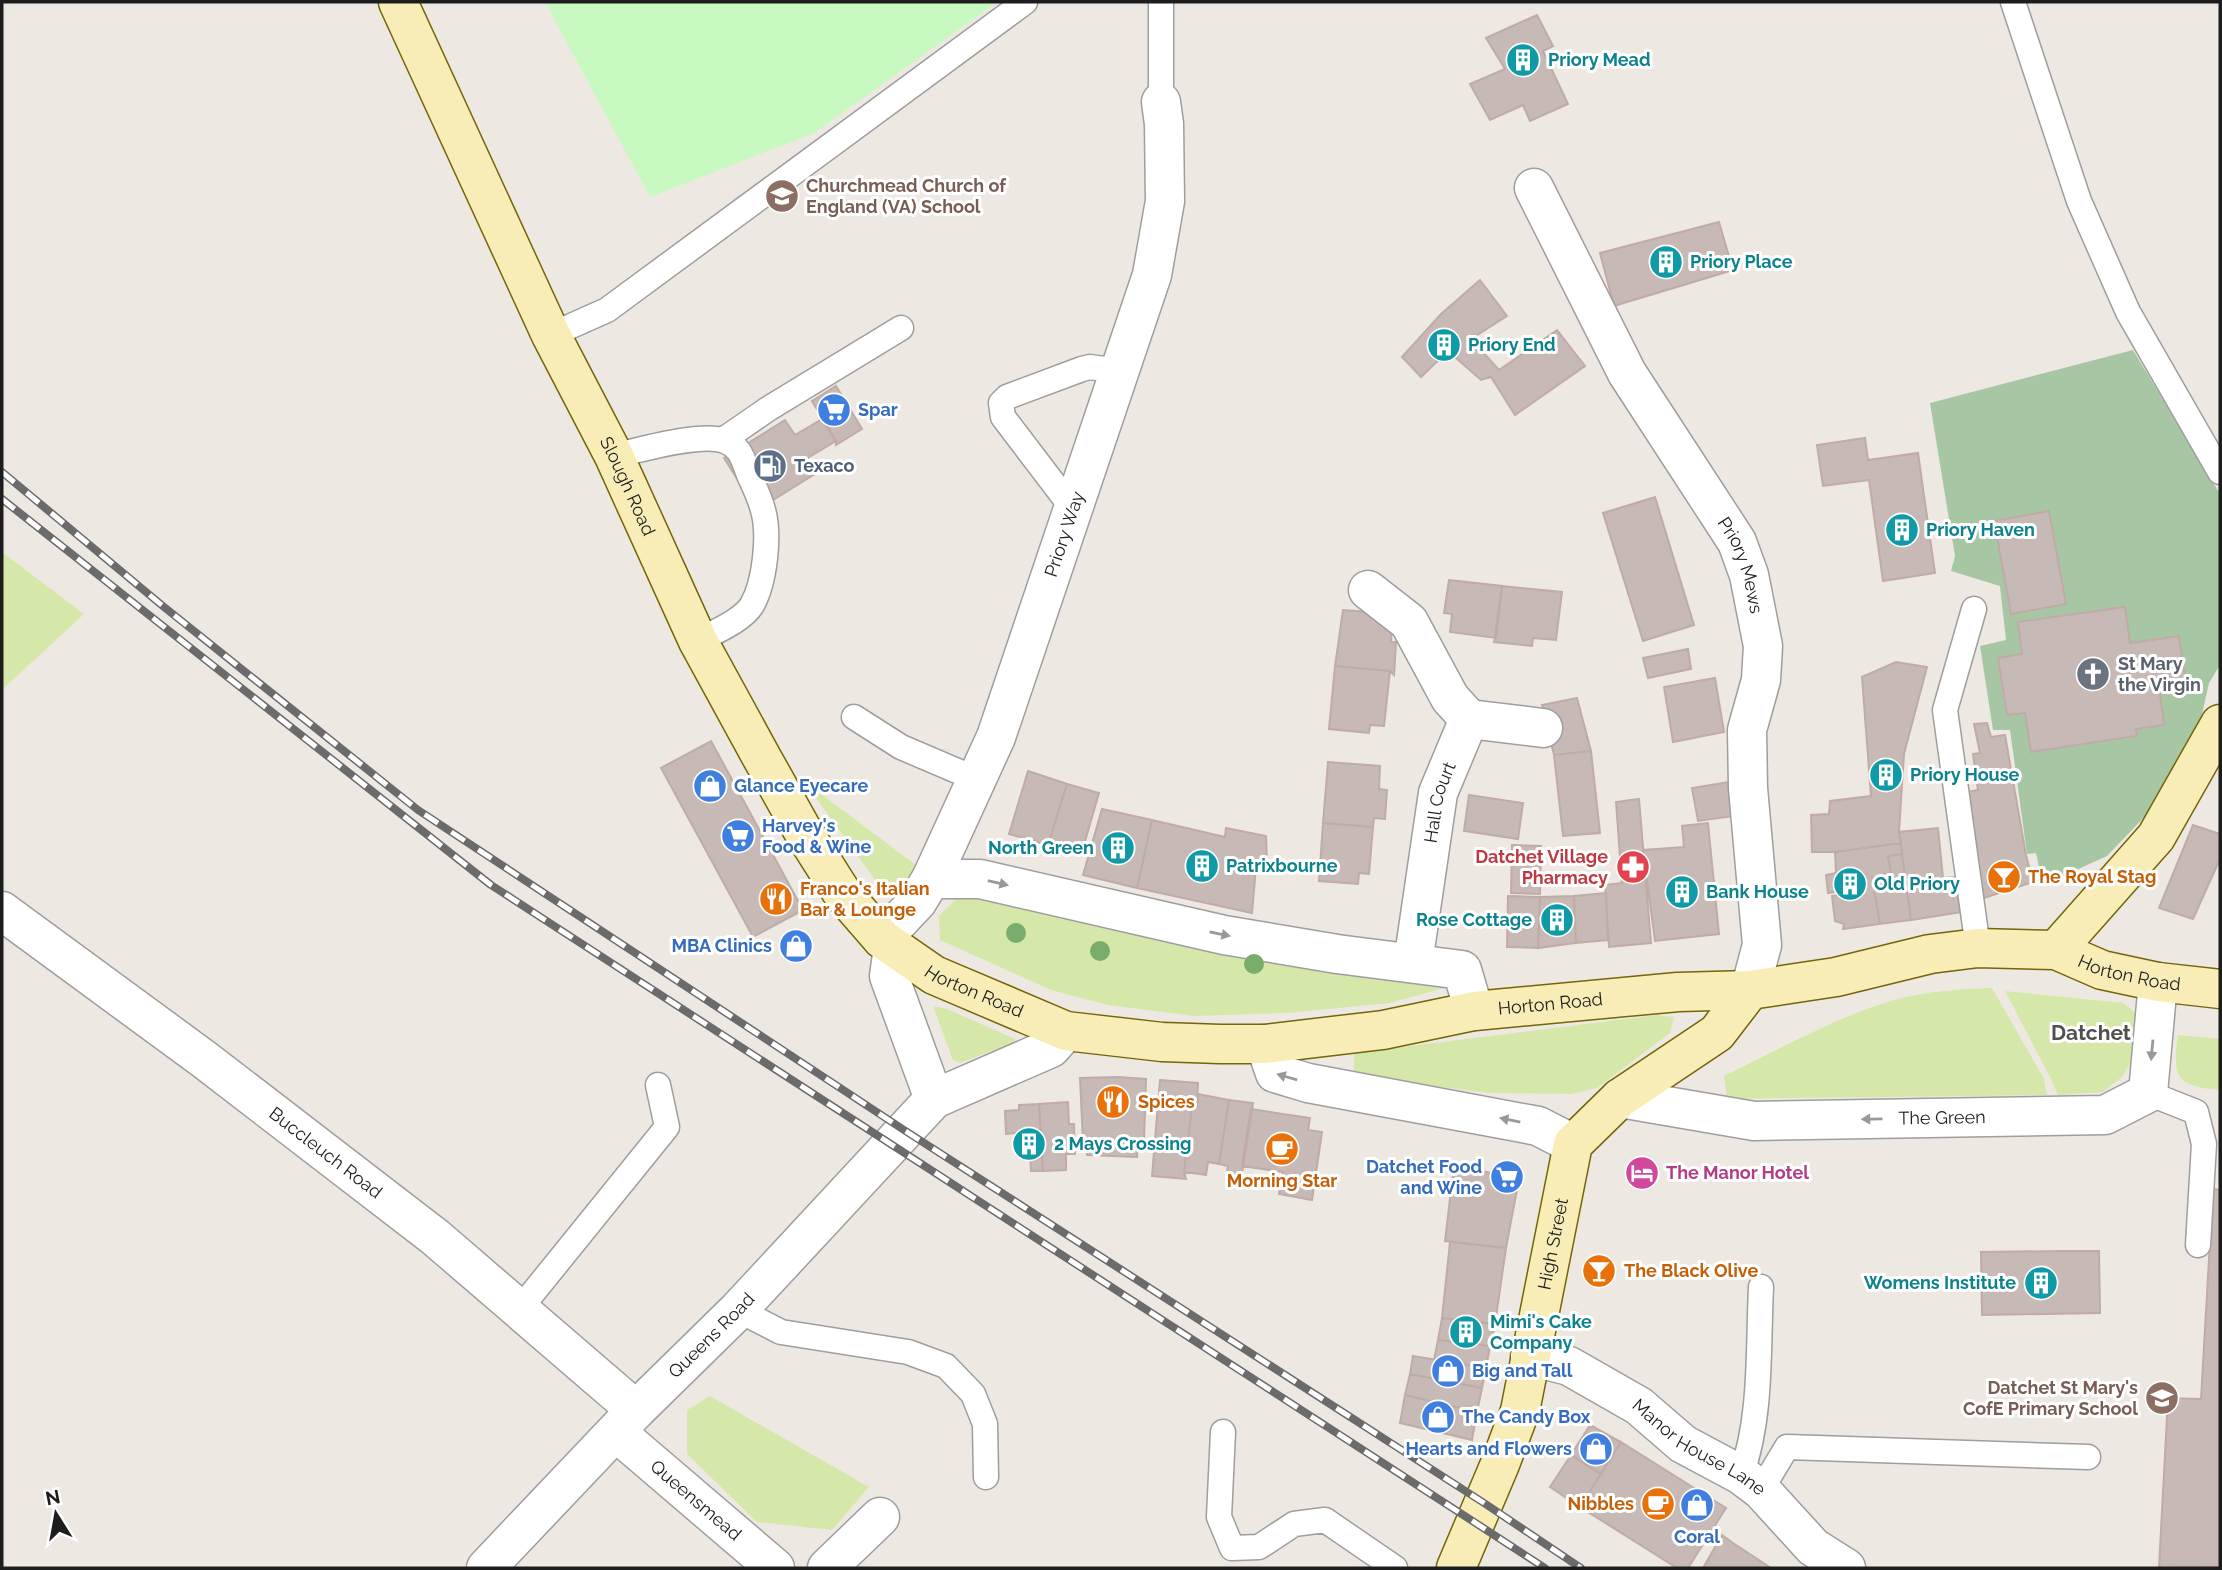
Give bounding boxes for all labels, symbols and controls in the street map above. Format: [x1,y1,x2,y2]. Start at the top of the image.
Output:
building icon: Priory Mead [1504,41,1542,79]
place label: Priory Mead [1548,49,1651,70]
place label: Churchmead Church of England (VA) School [806,175,1007,217]
school or university icon: Churchmead Church of England (VA) School [763,177,801,215]
building icon: Priory Place [1647,243,1685,281]
place label: Priory Place [1690,251,1793,272]
building icon: Priory End [1425,326,1463,364]
place label: Priory End [1468,334,1556,355]
supermarket icon: Spar [815,391,853,429]
place label: Spar [858,399,898,420]
street label: Slough Road [596,433,660,539]
fuel station icon: Texaco [751,447,789,485]
place label: Texaco [794,455,855,476]
street label: Priory Way [1040,488,1088,580]
building icon: Priory Haven [1883,511,1921,549]
street label: Priory Mews [1714,513,1767,615]
place label: Priory Haven [1926,519,2035,540]
place label: St Mary the Virgin [2118,653,2201,695]
church icon: St Mary the Virgin [2074,655,2112,693]
building icon: Priory House [1867,756,1905,794]
street label: Hall Court [1420,759,1460,844]
place label: Priory House [1910,764,2020,785]
shop icon: Glance Eyecare [691,767,729,805]
place label: Glance Eyecare [734,775,868,796]
place label: Harvey's Food & Wine [762,815,871,857]
supermarket icon: Harvey's Food & Wine [719,817,757,855]
building icon: North Green [1099,829,1137,867]
place label: North Green [988,837,1094,858]
place label: Datchet Village Pharmacy [1475,846,1608,888]
building icon: Patrixbourne [1183,847,1221,885]
pharmacy icon: Datchet Village Pharmacy [1614,848,1652,886]
place label: Patrixbourne [1226,855,1338,876]
bar icon: The Royal Stag [1985,858,2023,896]
building icon: Old Priory [1831,865,1869,903]
place label: The Royal Stag [2028,866,2156,887]
building icon: Bank House [1663,873,1701,911]
place label: Old Priory [1874,873,1960,894]
place label: Franco's Italian Bar & Lounge [800,878,930,920]
one-way arrow [987,878,1009,889]
restaurant icon: Franco's Italian Bar & Lounge [757,880,795,918]
place label: Bank House [1706,881,1809,902]
building icon: Rose Cottage [1538,901,1576,939]
place label: Rose Cottage [1416,909,1532,930]
shop icon: MBA Clinics [777,927,815,965]
one-way arrow [1209,928,1231,939]
place label: MBA Clinics [671,935,772,956]
street label: Horton Road [2075,950,2182,994]
street label: Horton Road [921,961,1027,1022]
street label: Horton Road [1497,988,1603,1019]
district label: Datchet [2051,1020,2131,1045]
one-way arrow [2146,1039,2157,1061]
one-way arrow [1276,1071,1297,1081]
restaurant icon: Spices [1094,1083,1132,1121]
place label: Spices [1138,1091,1195,1112]
street label: Buccleuch Road [265,1102,387,1202]
street label: The Green [1898,1106,1986,1129]
one-way arrow [1860,1113,1882,1125]
one-way arrow [1499,1115,1521,1126]
building icon: 2 Mays Crossing [1010,1125,1048,1163]
cafe icon: Morning Star [1263,1130,1301,1168]
place label: 2 Mays Crossing [1054,1133,1192,1154]
hotel icon: The Manor Hotel [1623,1154,1661,1192]
place label: Datchet Food and Wine [1366,1156,1482,1198]
supermarket icon: Datchet Food and Wine [1488,1158,1526,1196]
place label: The Manor Hotel [1666,1162,1809,1183]
place label: Morning Star [1227,1170,1337,1191]
street label: High Street [1533,1196,1572,1292]
bar icon: The Black Olive [1580,1252,1618,1290]
place label: The Black Olive [1624,1260,1758,1281]
building icon: Womens Institute [2022,1264,2060,1302]
place label: Womens Institute [1864,1272,2016,1293]
street label: Queens Road [664,1288,759,1382]
place label: Mimi's Cake Company [1490,1311,1592,1353]
building icon: Mimi's Cake Company [1447,1313,1485,1351]
shop icon: Big and Tall [1429,1352,1467,1390]
place label: Big and Tall [1472,1360,1573,1381]
place label: Datchet St Mary's CofE Primary School [1963,1377,2138,1419]
school or university icon: Datchet St Mary's CofE Primary School [2143,1379,2181,1417]
street label: Manor House Lane [1628,1394,1770,1500]
shop icon: The Candy Box [1419,1398,1457,1436]
place label: The Candy Box [1462,1406,1591,1427]
shop icon: Hearts and Flowers [1577,1430,1615,1468]
place label: Hearts and Flowers [1405,1438,1572,1459]
street label: Queensmead [646,1455,746,1544]
north arrow [21,1479,91,1549]
text: N [44,1485,62,1509]
cafe icon: Nibbles [1639,1485,1677,1523]
shop icon: Coral [1678,1486,1716,1524]
place label: Nibbles [1567,1493,1634,1514]
place label: Coral [1674,1526,1720,1547]

